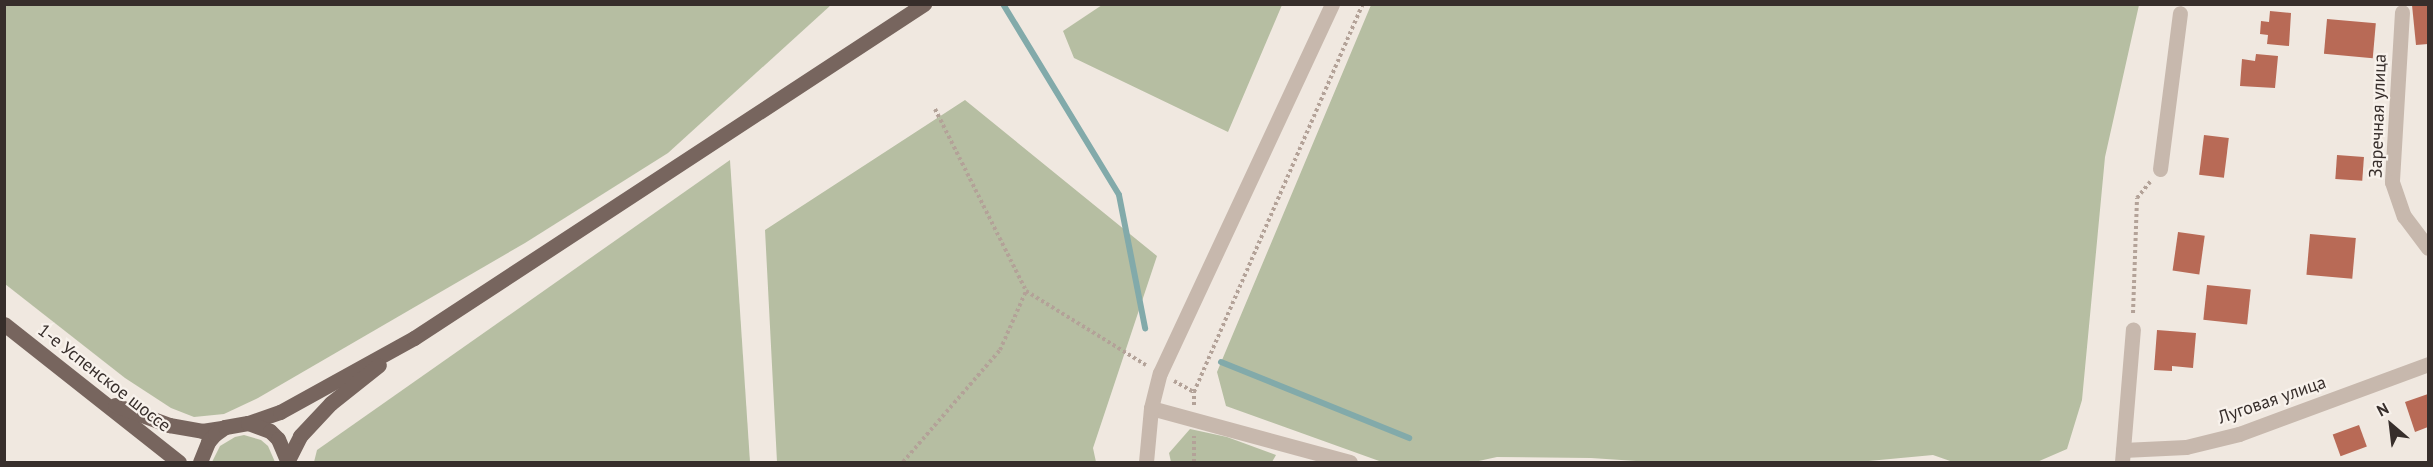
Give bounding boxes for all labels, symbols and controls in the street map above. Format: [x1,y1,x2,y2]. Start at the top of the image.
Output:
street label: Заречная улица [2365,54,2391,178]
street label: 1-е Успенское шоссе [33,319,175,437]
street label: Луговая улица [2215,371,2329,429]
north arrow [2361,395,2421,455]
text: N [2373,398,2392,420]

